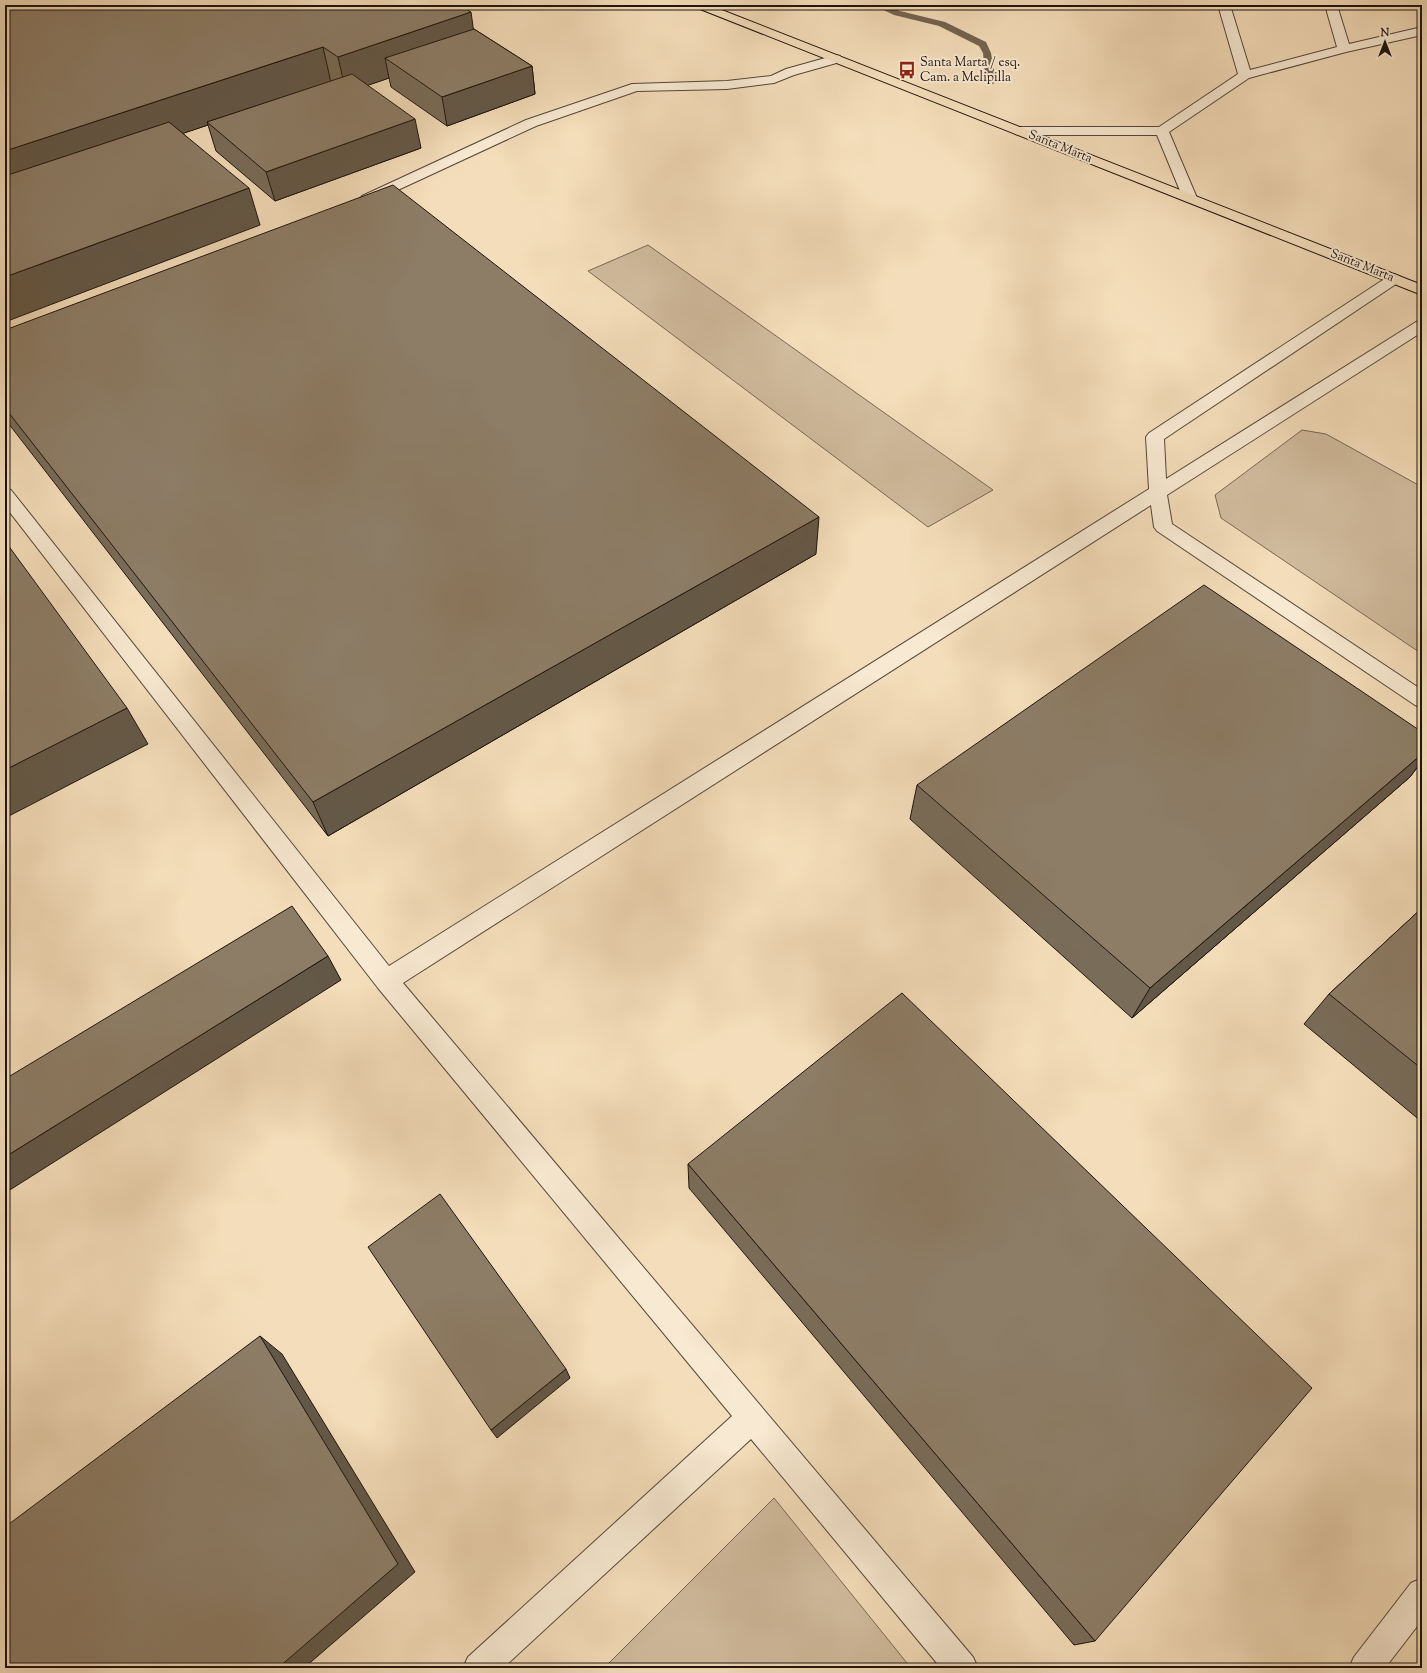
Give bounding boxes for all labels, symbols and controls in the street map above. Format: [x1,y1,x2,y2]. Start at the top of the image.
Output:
north arrow [1365,22,1405,62]
text: N [1380,25,1390,41]
place label: Santa Marta / esq. Cam. a Melipilla [920,54,1020,87]
bus stop icon: Santa Marta / esq. Cam. a Melipilla [897,60,917,80]
street label: Santa Marta [1025,126,1095,168]
street label: Santa Marta [1327,245,1397,287]

